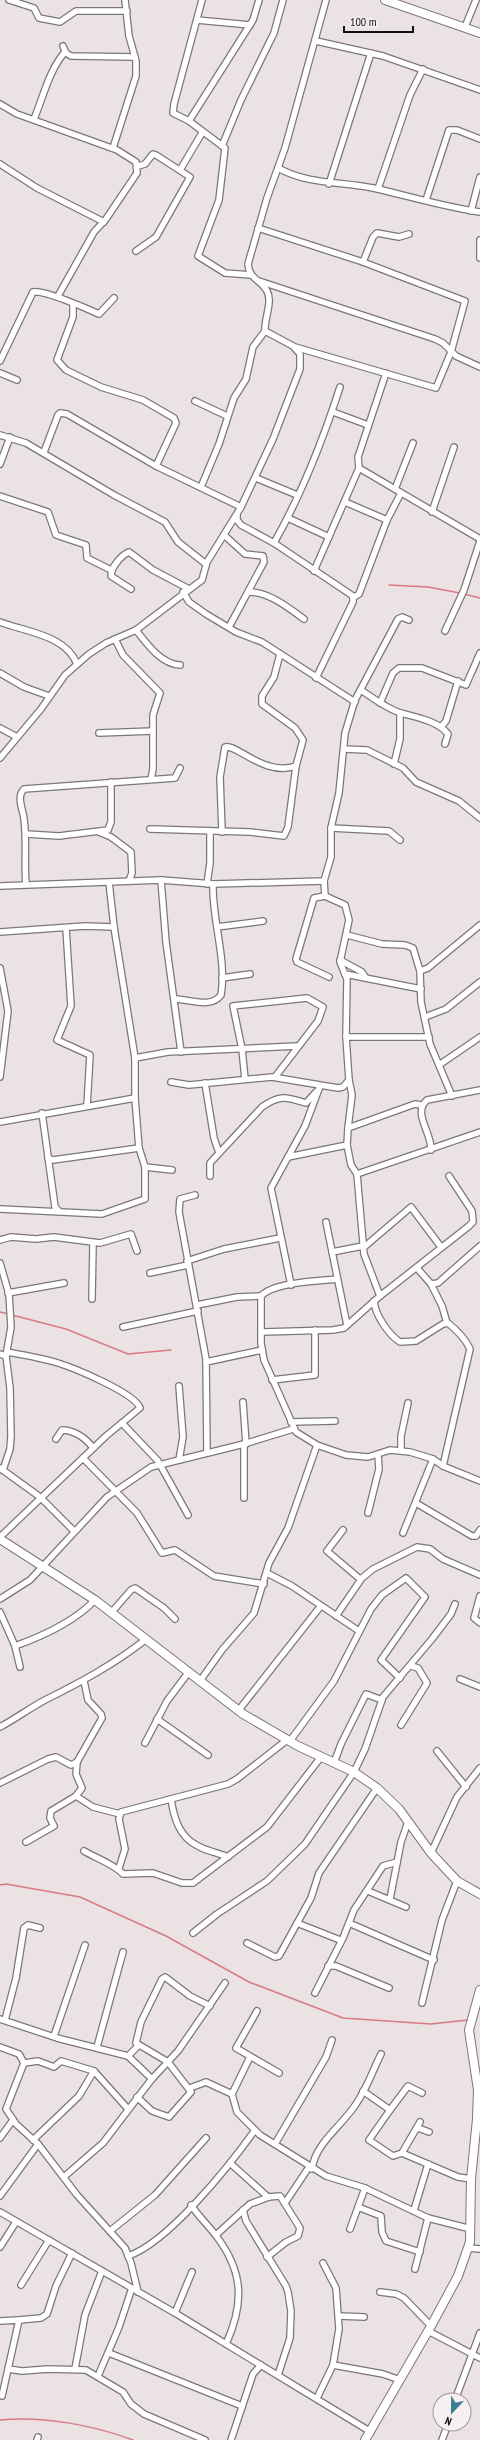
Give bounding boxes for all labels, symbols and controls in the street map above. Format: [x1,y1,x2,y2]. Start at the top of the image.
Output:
scale bar [344,8,413,34]
text: 100 m [350,14,377,29]
north arrow [432,2392,472,2432]
text: N [443,2414,454,2429]

